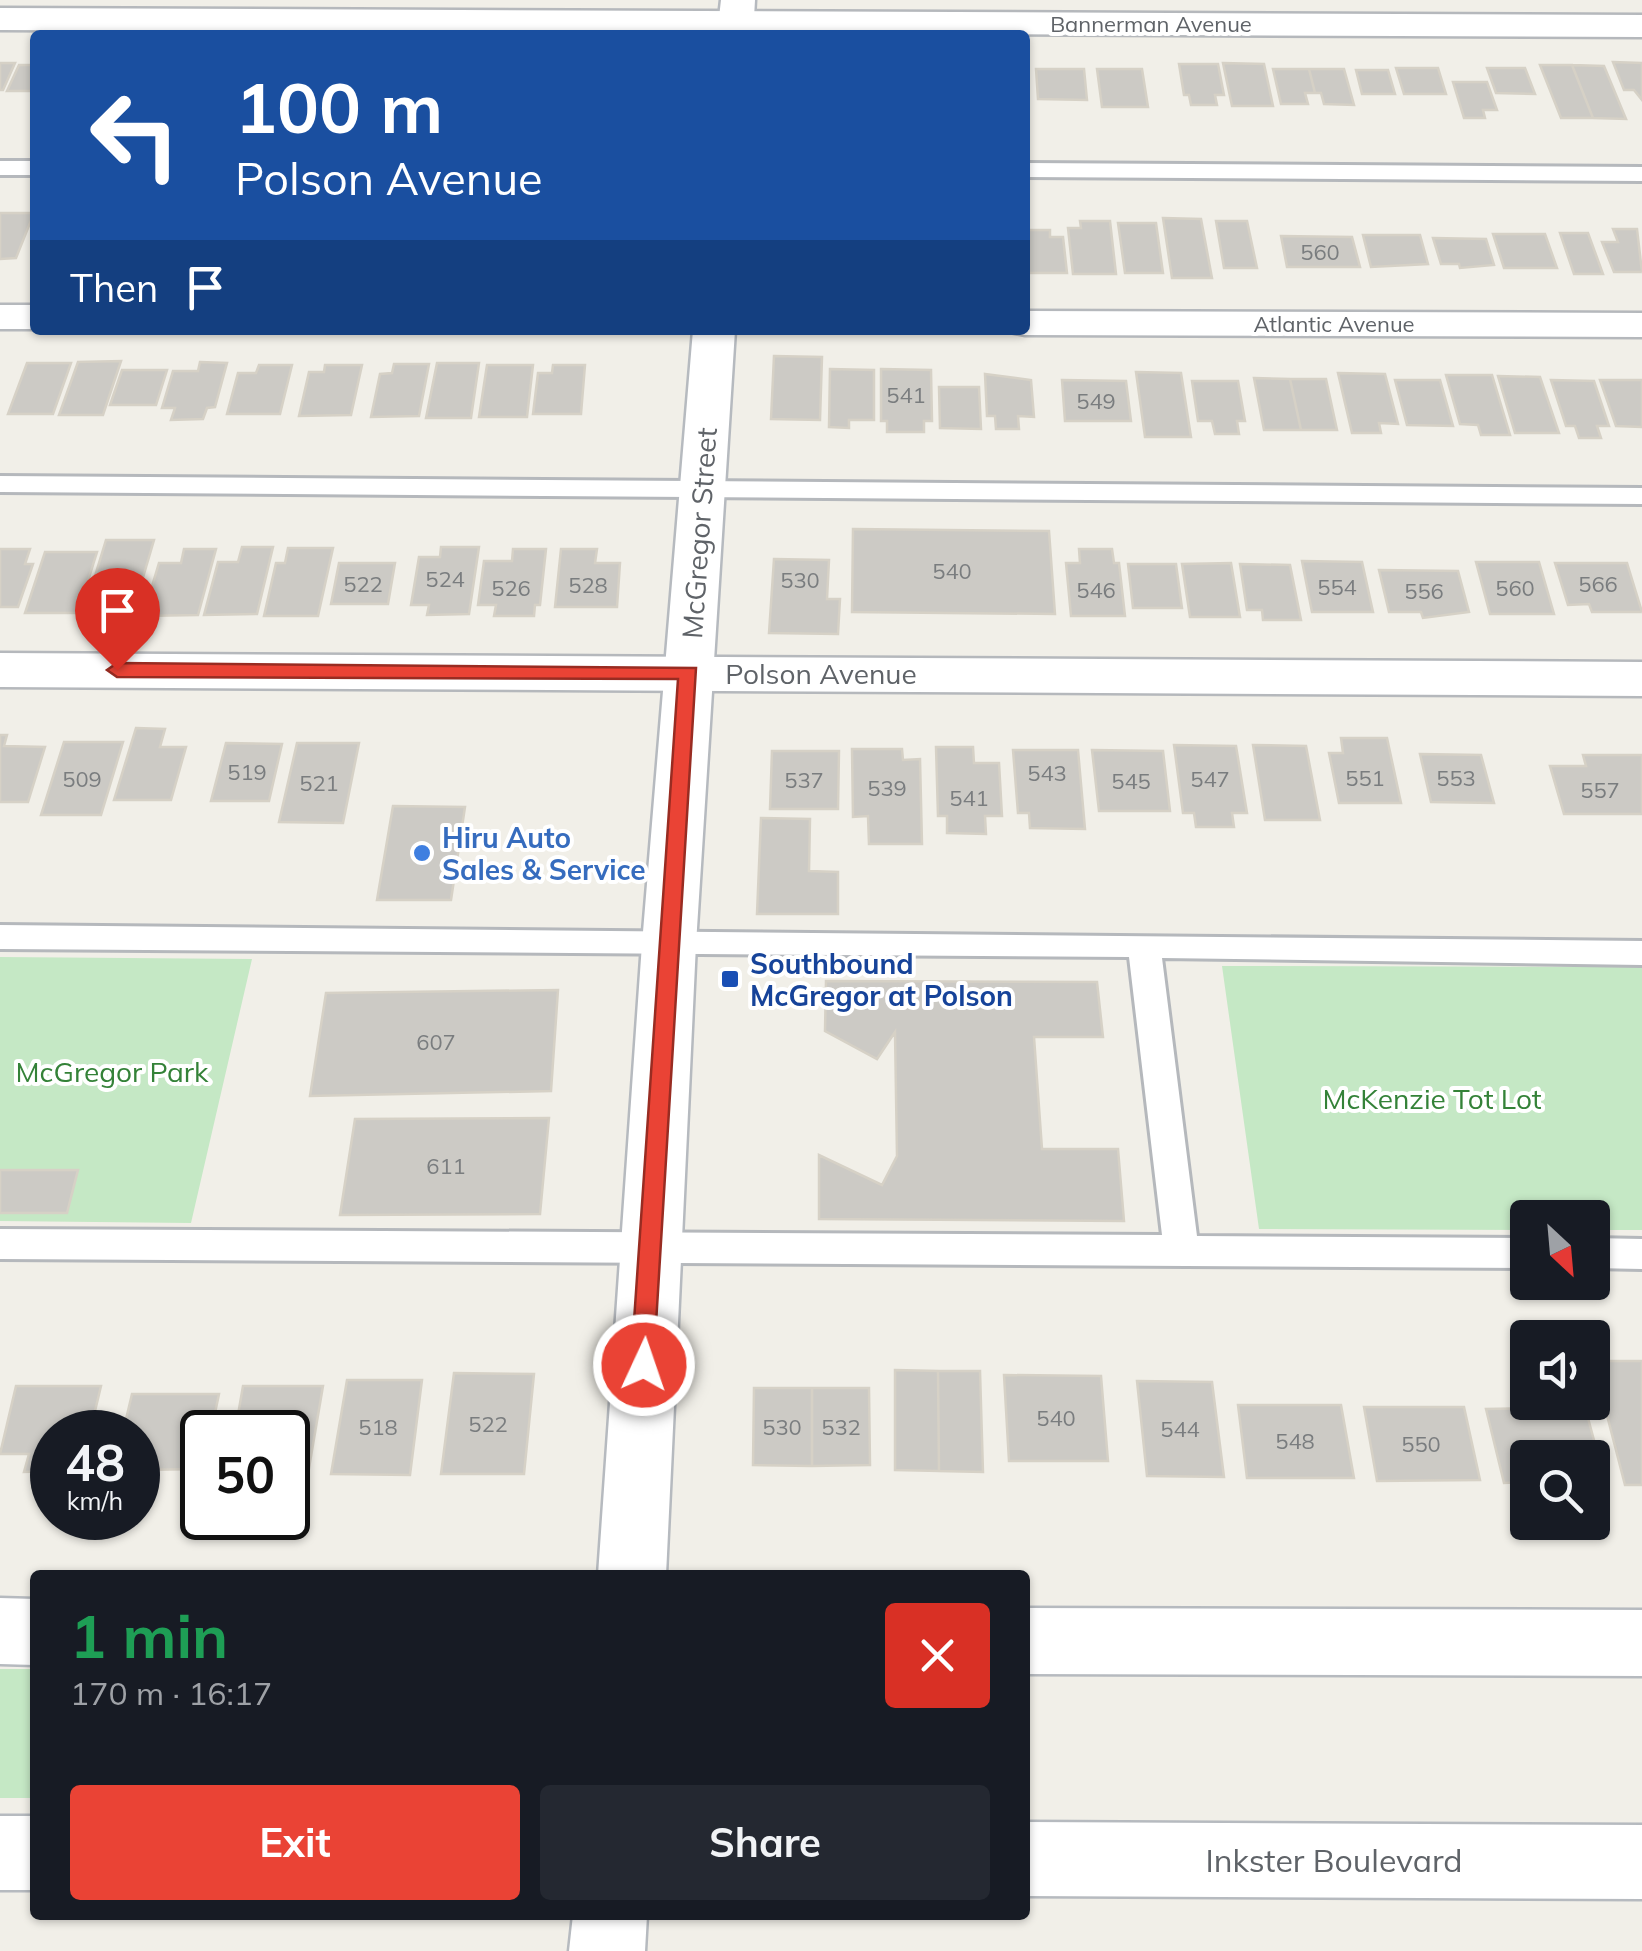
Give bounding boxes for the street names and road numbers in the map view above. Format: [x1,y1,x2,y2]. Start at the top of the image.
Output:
street label: Bannerman Avenue [1050,10,1252,38]
street label: Atlantic Avenue [1253,310,1415,338]
street label: McGregor Street [674,426,724,640]
street label: Polson Avenue [725,656,917,691]
street label: Inkster Boulevard [1205,1840,1463,1880]

